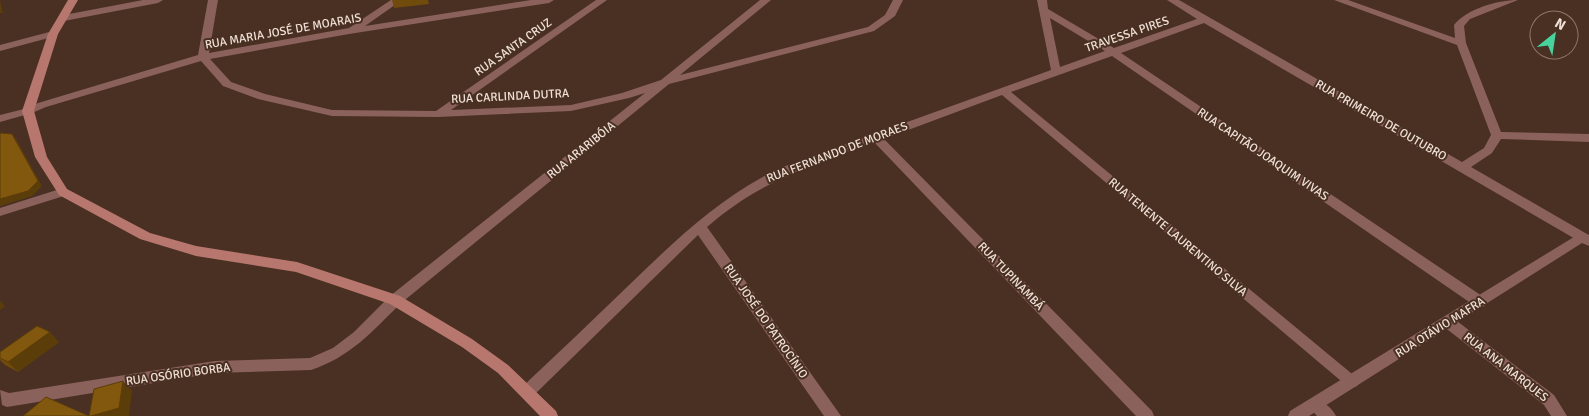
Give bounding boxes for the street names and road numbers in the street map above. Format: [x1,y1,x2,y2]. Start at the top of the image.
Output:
street label: RUA MARIA JOSÉ DE MOARAIS [204,10,363,53]
street label: TRAVESSA PIRES [1083,13,1171,56]
street label: RUA SANTA CRUZ [472,15,555,80]
street label: RUA PRIMEIRO DE OUTUBRO [1312,77,1449,164]
street label: RUA CARLINDA DUTRA [451,86,570,107]
street label: RUA CAPITÃO JOAQUIM VIVAS [1194,105,1332,204]
street label: RUA ARARIBÓIA [544,118,619,182]
street label: RUA FERNANDO DE MORAES [765,118,910,186]
street label: RUA TENENTE LAURENTINO SILVA [1105,175,1251,300]
street label: RUA TUPINAMBÁ [974,239,1047,314]
street label: RUA JOSÉ DO PATROCÍNIO [720,261,811,381]
street label: RUA OTÁVIO MAFRA [1393,293,1488,361]
street label: RUA ANA MARQUES [1460,330,1551,405]
street label: RUA OSÓRIO BORBA [125,360,232,389]

